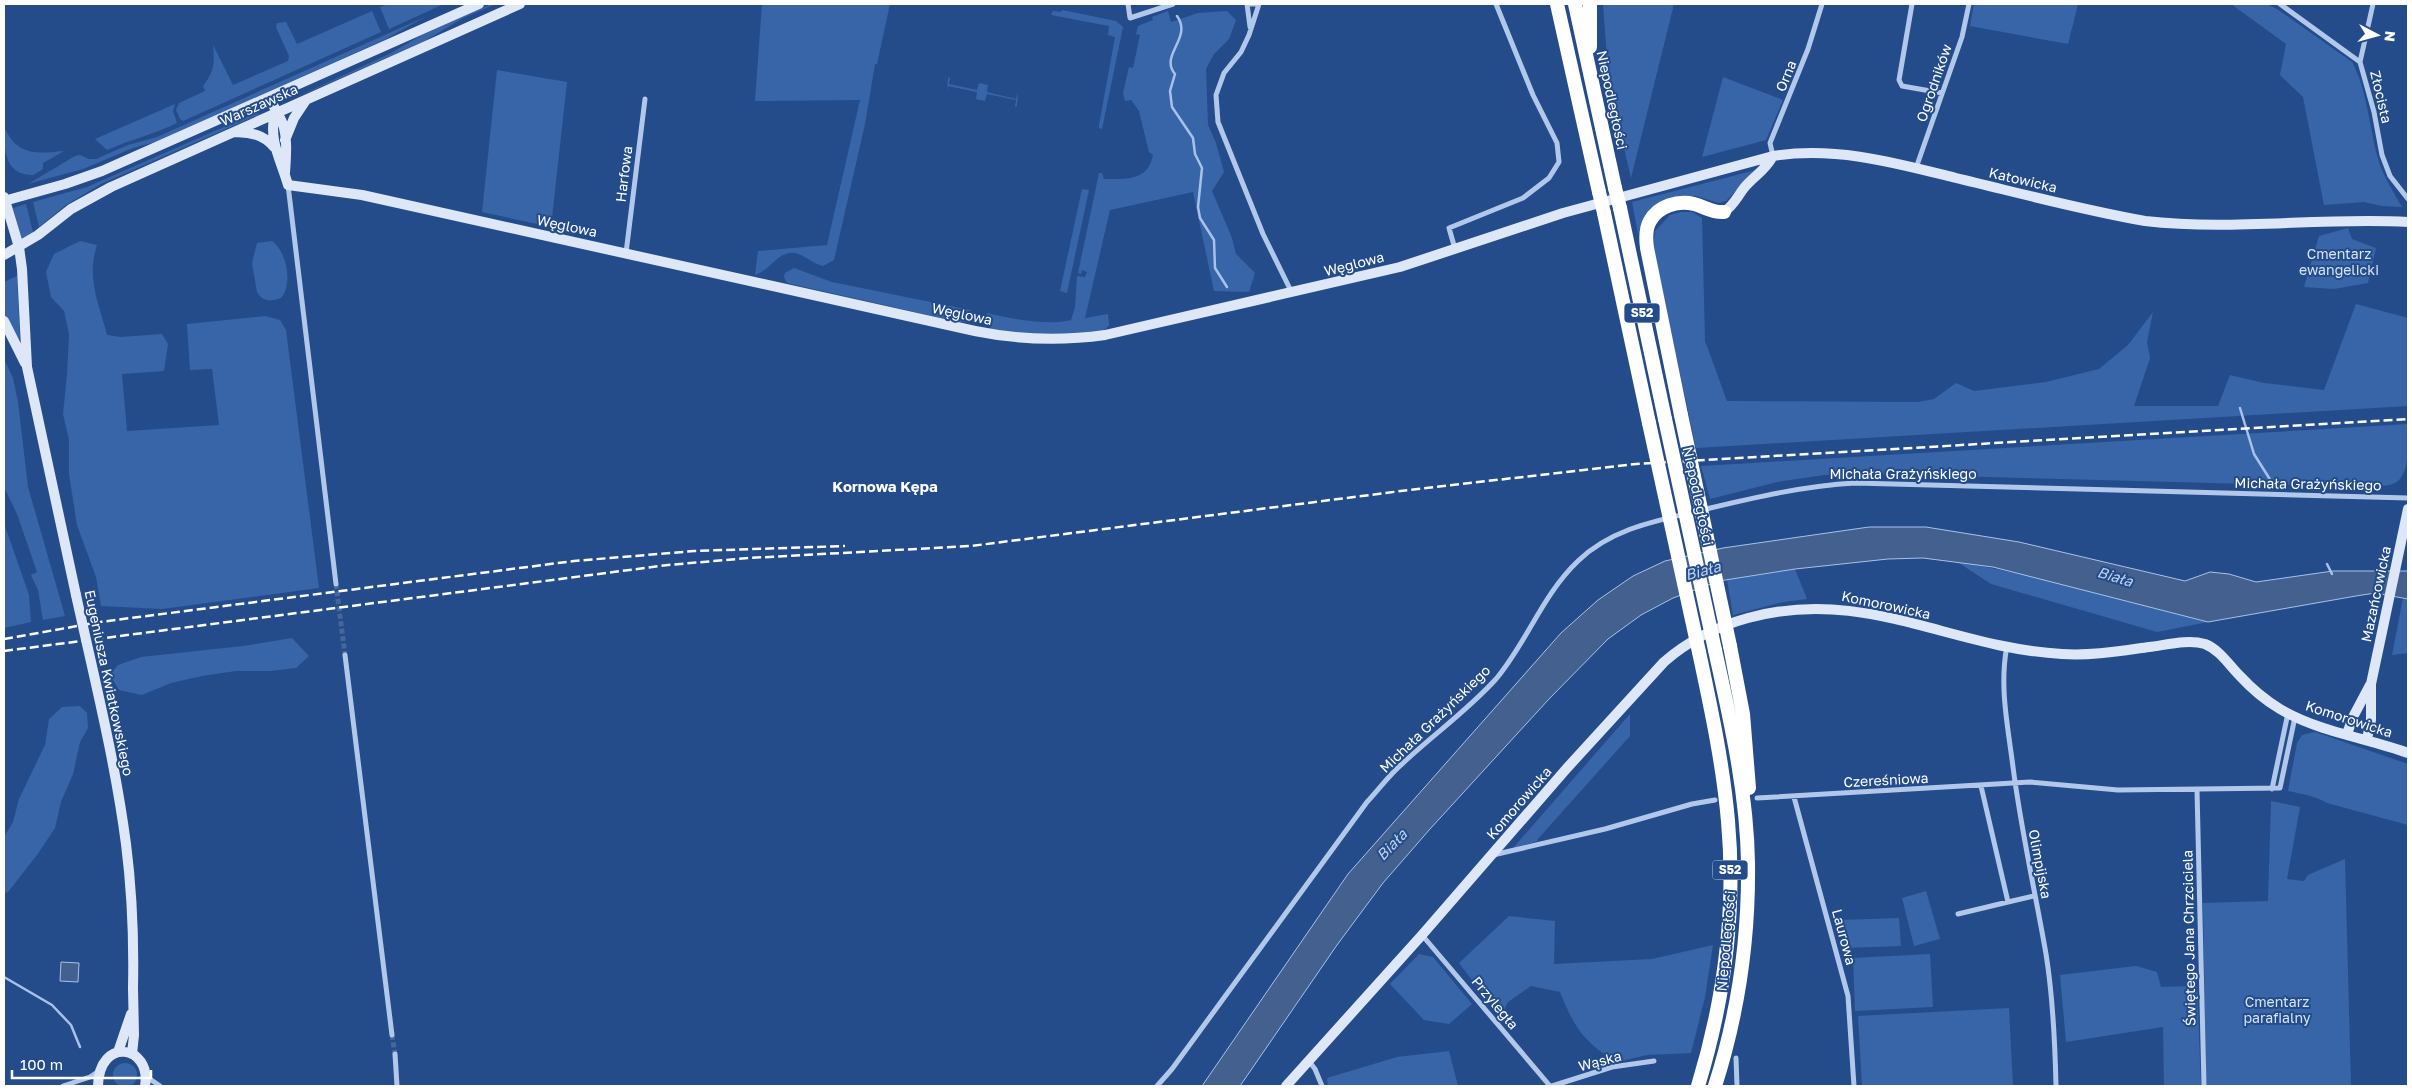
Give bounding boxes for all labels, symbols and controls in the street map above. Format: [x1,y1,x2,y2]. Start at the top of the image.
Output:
north arrow [2352,10,2402,60]
text: N [2381,30,2399,43]
street label: Ogrodników [1912,42,1955,124]
street label: Niepodległości [1594,49,1631,151]
street label: Orna [1772,58,1799,94]
street label: Złocista [2367,69,2396,125]
street label: Warszawska [217,80,300,129]
street label: Harfowa [612,145,635,203]
street label: Katowicka [1987,163,2059,196]
street label: Węglowa [535,211,599,240]
park label: Cmentarz ewangelicki [2299,245,2379,278]
street label: Węglowa [1322,248,1386,279]
street label: Węglowa [930,299,994,328]
road number: S52 [1624,304,1660,322]
street label: Niepodległości [1680,445,1717,547]
street label: Michała Grażyńskiego [1829,465,1977,482]
street label: Michała Grażyńskiego [2234,474,2382,493]
district label: Kornowa Kępa [832,477,938,495]
street label: Mazańcowicka [2357,544,2394,644]
water label: Biała [1683,557,1723,583]
water label: Biała [2095,562,2136,590]
street label: Komorowicka [1840,587,1932,622]
street label: Eugeniusza Kwiatkowskiego [81,588,138,777]
street label: Michała Grażyńskiego [1376,661,1493,776]
street label: Komorowicka [2303,696,2395,741]
street label: Komorowicka [1483,763,1555,842]
street label: Czereśniowa [1843,769,1929,790]
water label: Biała [1372,825,1411,864]
street label: Olimpijska [2025,828,2056,900]
street label: Świętego Jana Chrzciciela [2178,850,2199,1026]
road number: S52 [1712,860,1748,880]
street label: Niepodległości [1713,890,1738,992]
street label: Laurowa [1829,907,1860,967]
street label: Przyległa [1468,973,1522,1033]
park label: Cmentarz parafialny [2243,993,2311,1026]
street label: Wąska [1576,1047,1623,1074]
scale bar [12,1048,151,1080]
text: 100 m [20,1055,63,1073]

